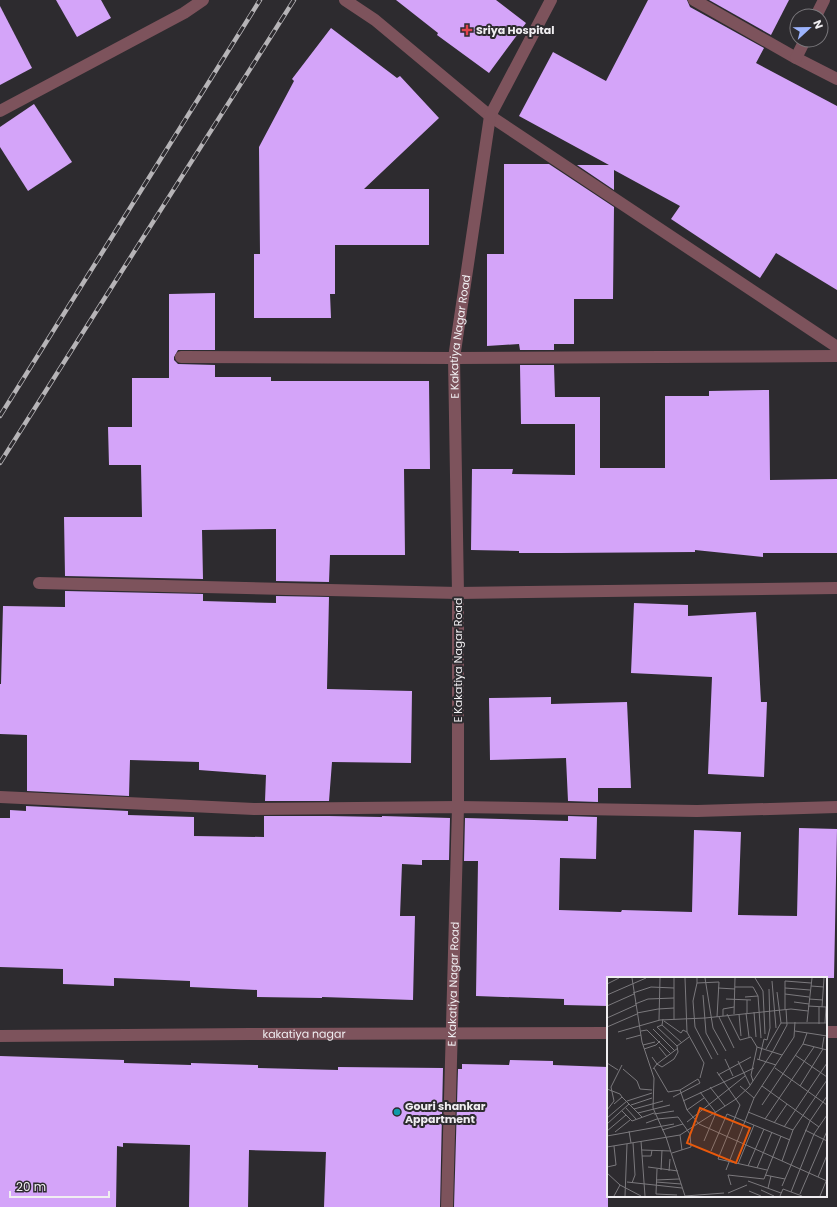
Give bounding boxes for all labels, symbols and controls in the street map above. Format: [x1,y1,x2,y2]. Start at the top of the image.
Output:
north arrow [789,8,829,48]
text: N [809,17,827,31]
place label: Sriya Hospital [476,22,555,38]
marker: Sriya Hospital [461,24,473,36]
street label: E Kakatiya Nagar Road [446,274,474,399]
street label: E Kakatiya Nagar Road [450,598,466,722]
street label: E Kakatiya Nagar Road [443,922,463,1047]
inset map [607,977,827,1197]
street label: kakatiya nagar [262,1026,346,1042]
place label: Gouri shankar Appartment [405,1098,486,1127]
marker: Gouri shankar Appartment [392,1107,402,1117]
scale bar [10,1173,109,1199]
text: 20 m [16,1178,46,1195]

